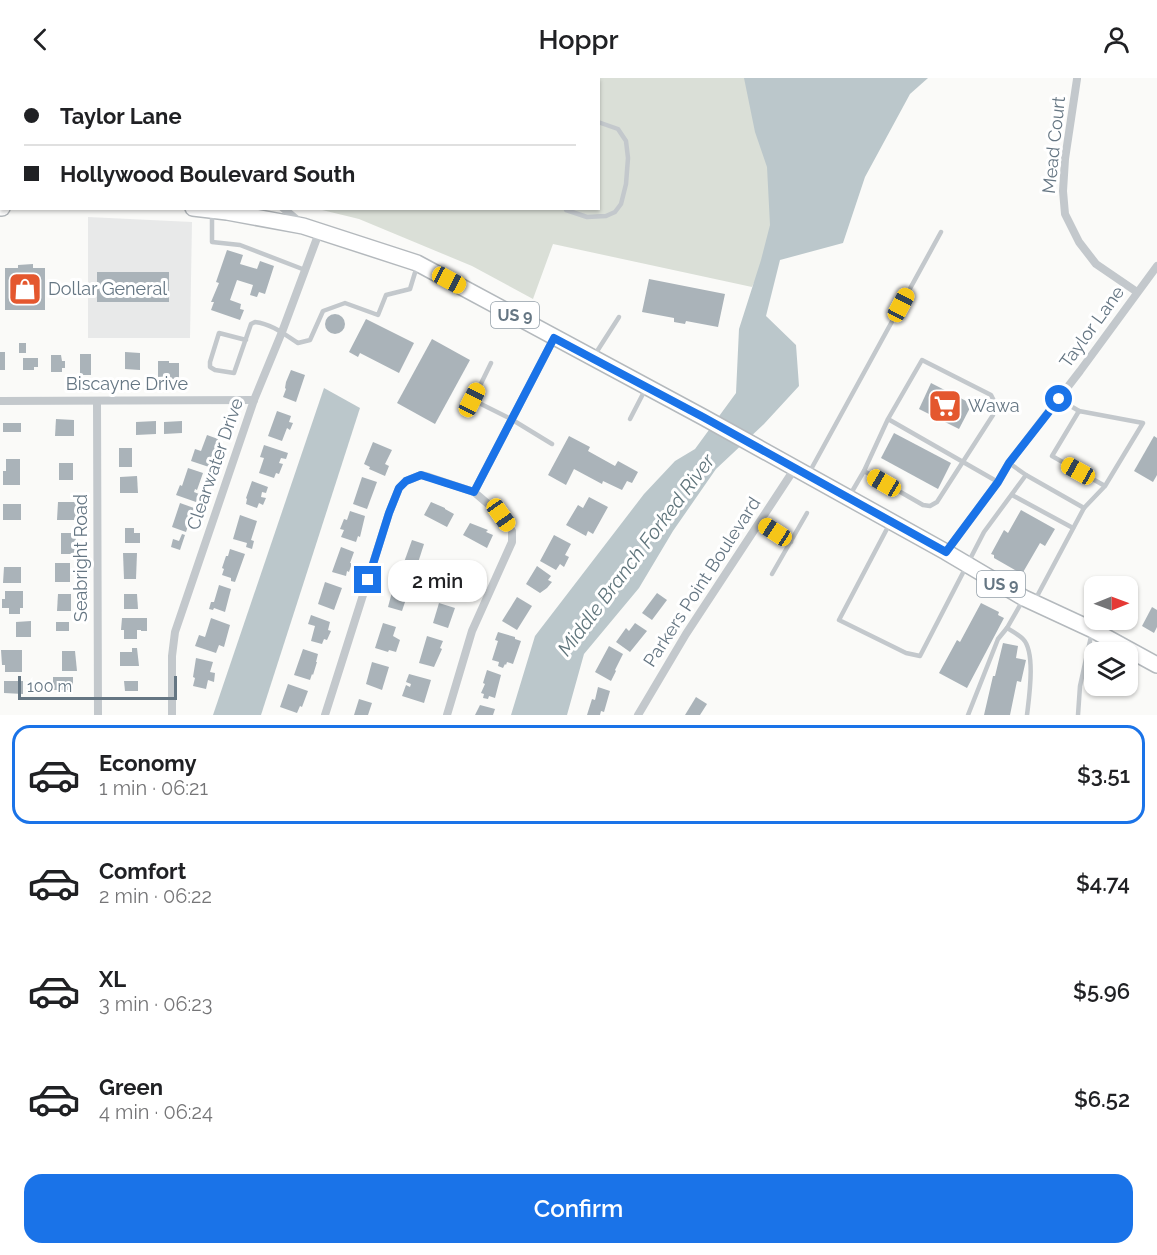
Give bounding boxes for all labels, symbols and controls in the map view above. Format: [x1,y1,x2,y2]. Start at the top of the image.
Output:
icon: back [24,23,57,56]
icon: person [1100,23,1133,56]
text: Hoppr [538,24,619,55]
street label: Mead Court [1038,95,1069,195]
text: Taylor Lane [60,103,182,129]
text: Hollywood Boulevard South [60,161,355,187]
car [429,264,469,296]
shop icon: Dollar General [7,271,43,307]
place label: Dollar General [48,278,167,299]
street label: Taylor Lane [1055,281,1129,372]
car [885,285,917,325]
road number: US 9 [491,302,539,328]
street label: Biscayne Drive [66,373,189,394]
car [456,380,488,420]
route start [1045,385,1072,412]
supermarket icon: Wawa [927,388,963,424]
street label: Clearwater Drive [182,395,247,532]
place label: Wawa [968,395,1020,416]
water label: Middle Branch Forked River [552,448,720,661]
car [1058,454,1098,488]
car [864,466,904,500]
street label: Parkers Point Boulevard [639,493,764,671]
street label: Seabright Road [70,494,91,622]
car [483,495,519,535]
car [755,515,795,549]
callout: 2 min [389,559,488,601]
route end [354,566,381,593]
text: 2 min [412,569,463,593]
road number: US 9 [977,571,1025,597]
north arrow [1084,576,1138,630]
map controls [1084,576,1138,696]
button: layers [1084,642,1138,696]
scale bar [18,673,177,700]
text: 100 m [27,677,72,696]
icon: car [27,748,81,802]
text: Economy [99,750,197,776]
text: $3.51 [1077,762,1130,788]
text: 1 min · 06:21 [99,776,208,800]
icon: car [27,856,81,910]
text: Comfort [99,858,186,884]
text: $4.74 [1076,870,1130,896]
text: 2 min · 06:22 [99,884,212,908]
icon: car [27,964,81,1018]
text: XL [99,966,126,992]
text: $5.96 [1073,978,1130,1004]
text: 3 min · 06:23 [99,992,212,1016]
icon: car [27,1072,81,1126]
text: Green [99,1074,163,1100]
text: $6.52 [1074,1086,1130,1112]
text: 4 min · 06:24 [99,1100,213,1124]
button: Confirm [24,1174,1133,1243]

